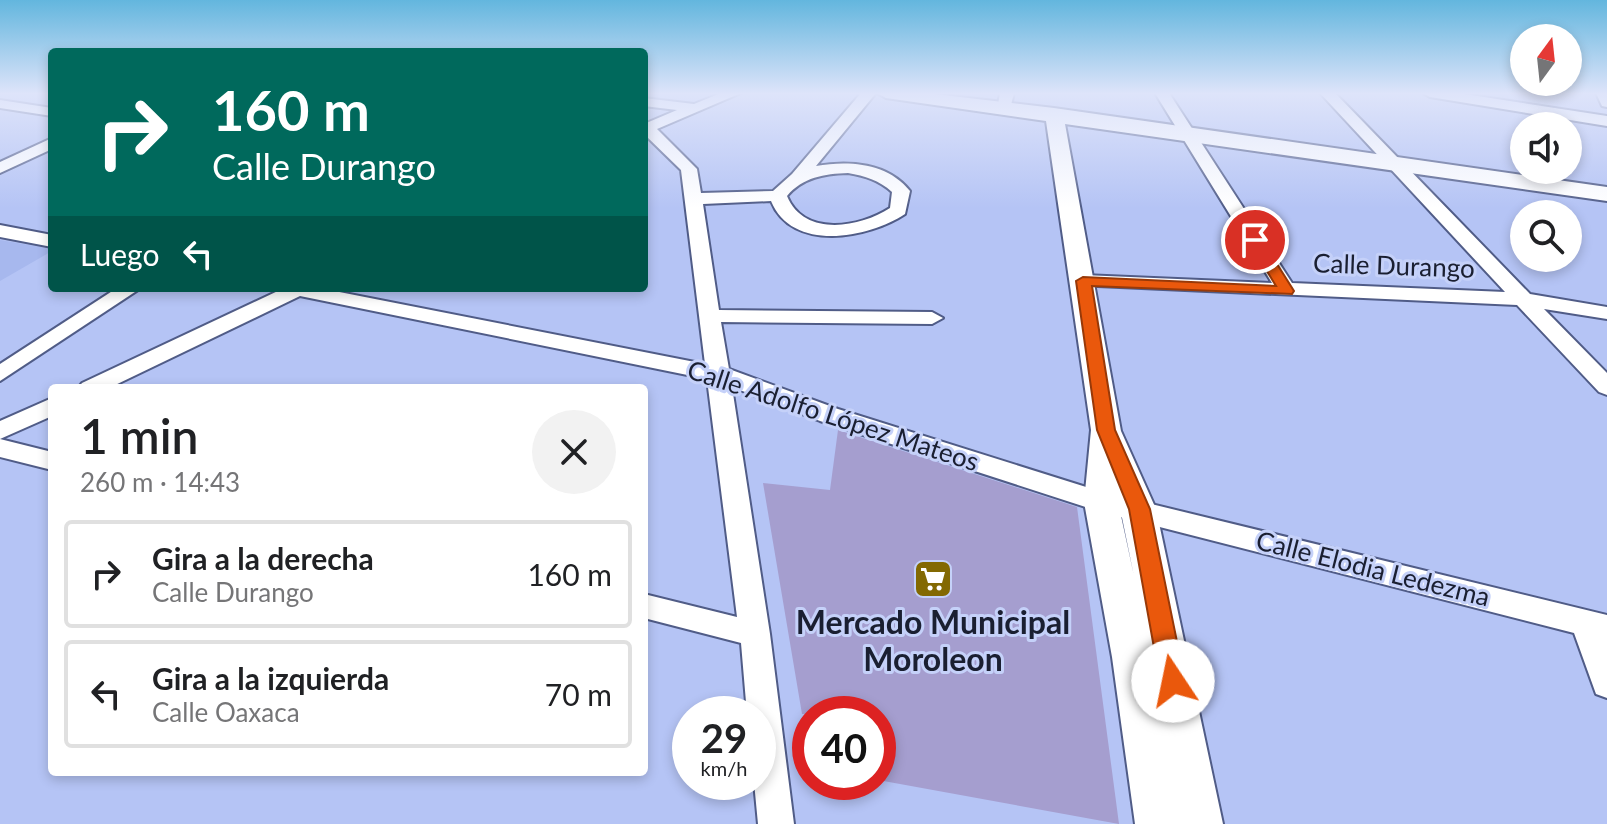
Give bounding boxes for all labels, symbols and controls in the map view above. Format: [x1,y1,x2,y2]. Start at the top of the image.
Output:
north arrow [1510,24,1582,96]
map controls [1510,24,1582,272]
text: 160 m [212,76,370,143]
icon: right [80,80,184,184]
button: sound [1510,112,1582,184]
text: Calle Durango [212,144,436,188]
button: search [1510,200,1582,272]
pin [1221,206,1289,274]
icon: arrive [1233,218,1277,262]
icon: left [176,232,220,276]
text: Luego [80,236,160,272]
street label: Calle Durango [1313,246,1475,284]
street label: Calle Adolfo López Mateos [684,353,983,477]
text: 1 min [80,407,198,464]
button: close [532,410,616,494]
text: 260 m · 14:43 [80,466,240,498]
street label: Calle Elodia Ledezma [1253,524,1493,613]
text: Gira a la derecha [152,540,374,576]
icon: right [84,552,128,596]
text: 160 m [527,556,612,592]
supermarket icon: Mercado Municipal Moroleon [912,558,954,600]
text: Calle Durango [152,576,314,608]
place label: Mercado Municipal Moroleon [796,602,1070,678]
position arrow [1131,639,1215,723]
text: Gira a la izquierda [152,660,389,696]
icon: left [84,672,128,716]
text: 70 m [545,676,612,712]
text: Calle Oaxaca [152,696,300,728]
speed limit sign: 40 [792,696,896,800]
text: 29 [701,714,747,762]
text: km/h [701,756,747,780]

